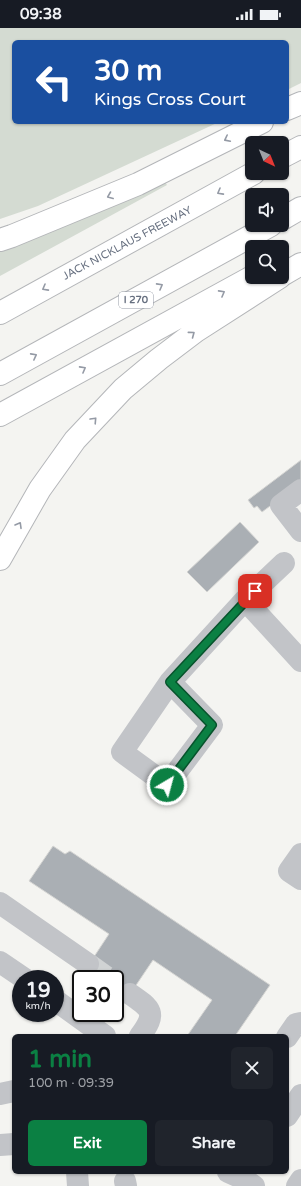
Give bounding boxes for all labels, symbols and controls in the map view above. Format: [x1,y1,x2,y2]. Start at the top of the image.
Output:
text: 09:38 [20,5,62,23]
text: 30 m [94,54,162,88]
icon: left [28,56,80,108]
text: Kings Cross Court [94,88,246,110]
one-way arrow [224,135,231,142]
north arrow [245,136,289,180]
map controls [245,136,289,284]
one-way arrow [217,187,224,195]
button: sound [245,188,289,232]
one-way arrow [106,191,113,199]
street label: JACK NICKLAUS FREEWAY [60,203,194,283]
button: search [245,240,289,284]
one-way arrow [42,283,49,290]
one-way arrow [156,283,163,291]
one-way arrow [218,290,225,298]
road number: I 270 [119,292,153,308]
one-way arrow [187,332,194,339]
one-way arrow [30,353,37,360]
one-way arrow [79,366,86,374]
one-way arrow [90,417,97,425]
one-way arrow [14,522,21,529]
pin [238,574,272,608]
icon: arrive [244,580,266,602]
position arrow [146,764,188,806]
speed limit sign: 30 [72,970,124,1022]
text: 19 [25,979,51,1003]
text: km/h [25,1000,51,1012]
text: 1 min [28,1045,92,1074]
button: close [231,1047,273,1089]
text: 100 m · 09:39 [28,1075,114,1091]
button: Exit [28,1120,147,1166]
button: Share [155,1120,273,1166]

